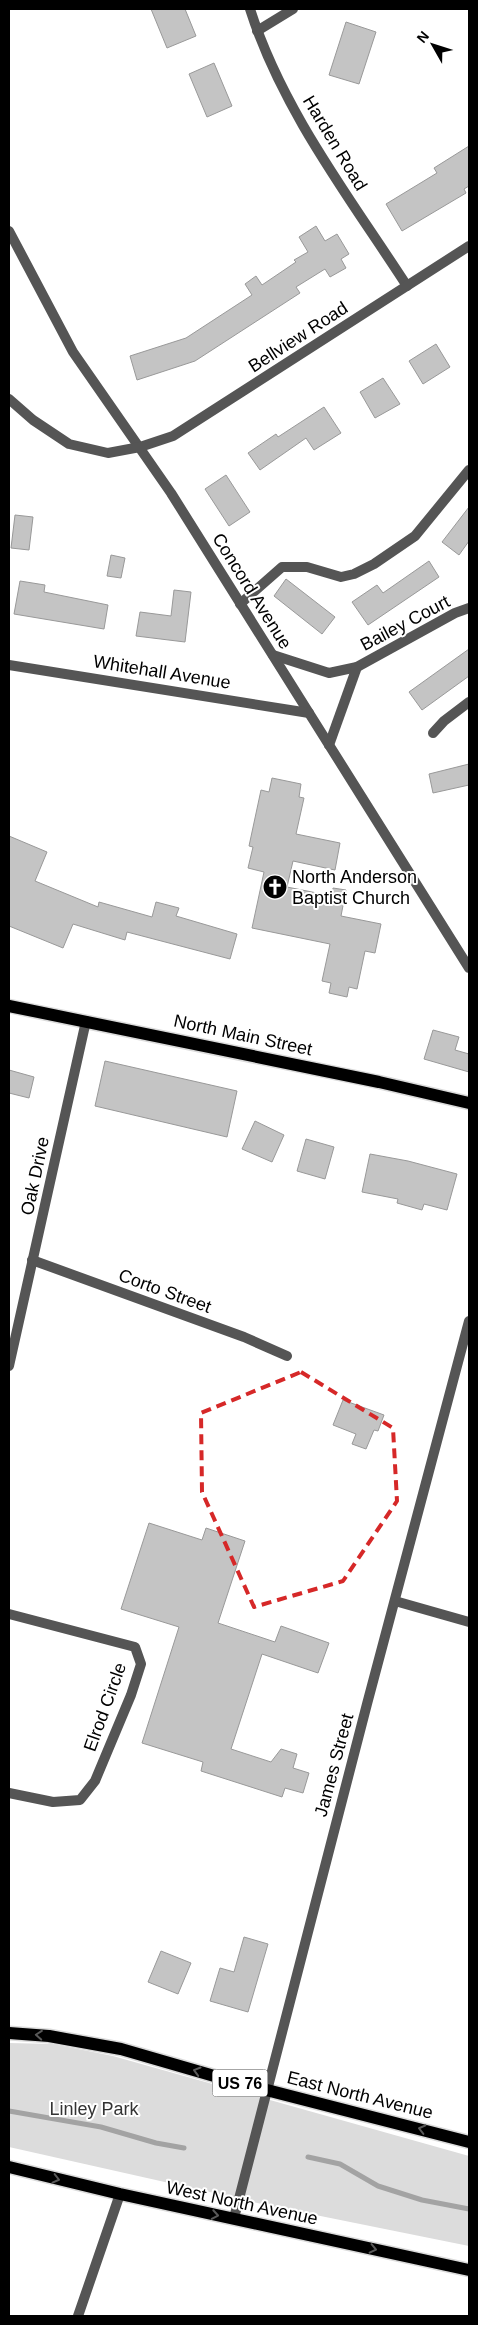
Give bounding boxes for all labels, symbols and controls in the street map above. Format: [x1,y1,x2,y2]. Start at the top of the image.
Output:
north arrow [408,20,458,70]
text: N [413,28,432,46]
street label: Harden Road [299,92,371,194]
street label: Bellview Road [245,298,351,376]
street label: Concord Avenue [208,529,296,653]
street label: Bailey Court [357,591,453,655]
street label: Whitehall Avenue [92,651,232,693]
place label: North Anderson Baptist Church [292,867,417,908]
church icon: North Anderson Baptist Church [262,874,288,900]
street label: North Main Street [172,1011,314,1059]
street label: Oak Drive [17,1135,53,1217]
street label: Corto Street [116,1265,214,1317]
street label: Elrod Circle [80,1660,130,1754]
street label: James Street [311,1711,357,1819]
one-way arrow [35,2030,43,2041]
one-way arrow [194,2066,202,2076]
street label: East North Avenue [285,2067,435,2123]
road number: US 76 [212,2070,268,2096]
park label: Linley Park [49,2099,140,2119]
one-way arrow [418,2124,427,2135]
one-way arrow [52,2173,61,2184]
street label: West North Avenue [164,2177,320,2229]
one-way arrow [210,2209,219,2219]
one-way arrow [369,2243,378,2254]

